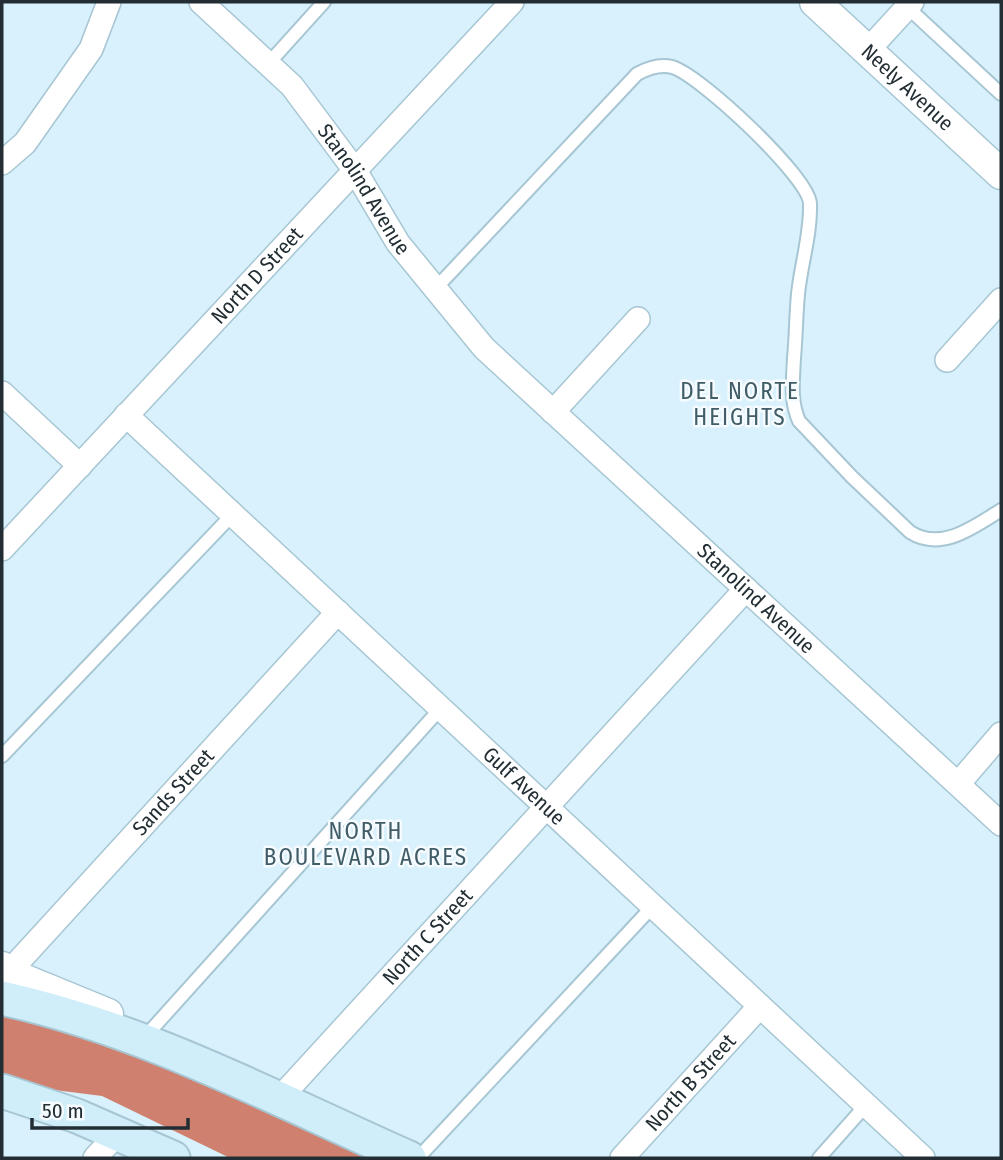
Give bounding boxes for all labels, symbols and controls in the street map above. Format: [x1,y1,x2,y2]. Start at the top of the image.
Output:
street label: Neely Avenue [856,39,959,137]
street label: Stanolind Avenue [312,119,416,260]
street label: North D Street [206,222,309,329]
district label: DEL NORTE HEIGHTS [680,377,800,431]
street label: Stanolind Avenue [692,538,820,659]
street label: Gulf Avenue [477,741,570,831]
street label: Sands Street [127,743,220,841]
district label: NORTH BOULEVARD ACRES [264,817,468,871]
street label: North C Street [377,883,478,990]
street label: North B Street [640,1028,741,1136]
scale bar [32,1086,187,1130]
text: 50 m [42,1098,84,1124]

